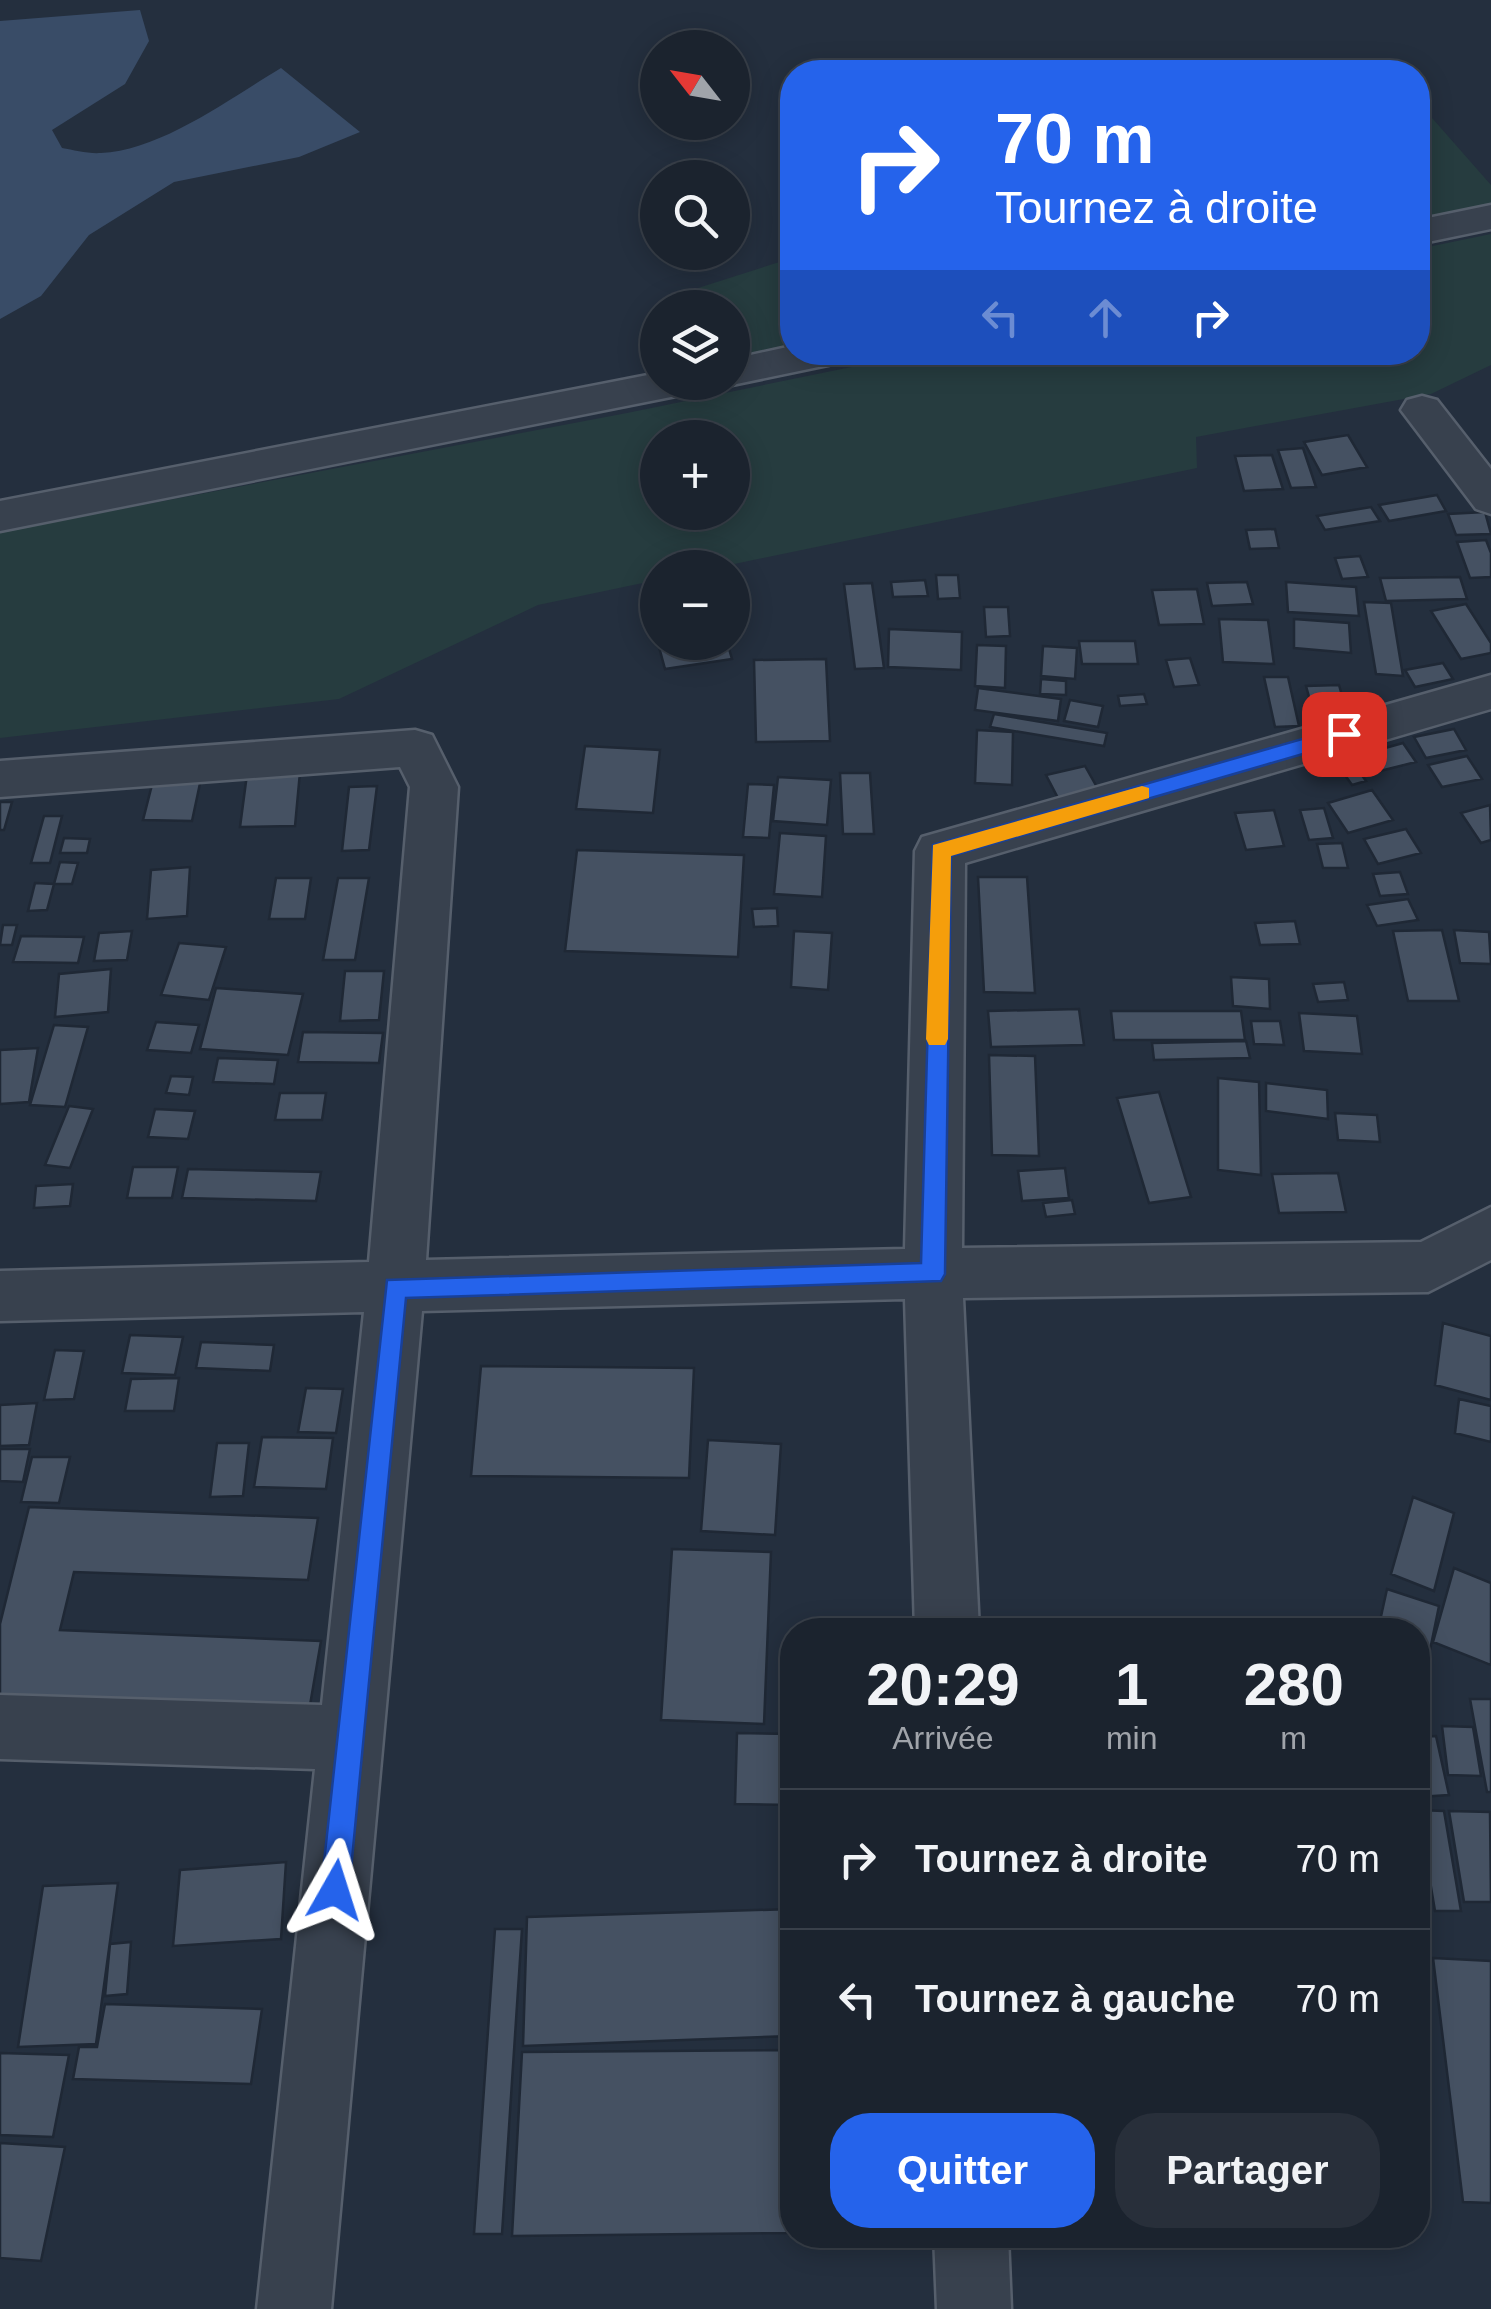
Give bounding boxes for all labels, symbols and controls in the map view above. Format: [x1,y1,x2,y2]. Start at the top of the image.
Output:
north arrow [640,30,750,140]
map controls [640,30,750,660]
icon: right [830,100,960,230]
text: 70 m [995,100,1155,178]
button: search [640,160,750,270]
text: Tournez à droite [995,182,1318,233]
button: layers [640,290,750,400]
icon: left [973,290,1028,345]
icon: ahead [1078,290,1133,345]
icon: right [1183,290,1238,345]
button: + [640,420,750,530]
button: − [640,550,750,660]
pin [1302,692,1387,777]
icon: arrive [1317,707,1372,762]
text: 20:29 [866,1651,1020,1718]
text: 1 [1115,1651,1148,1718]
text: 280 [1244,1651,1344,1718]
text: Arrivée [892,1720,994,1756]
text: min [1106,1720,1157,1756]
text: m [1280,1720,1307,1756]
icon: right [830,1832,885,1887]
position arrow [283,1838,387,1942]
text: Tournez à droite [915,1838,1208,1880]
text: 70 m [1296,1838,1380,1880]
icon: left [830,1972,885,2027]
text: Tournez à gauche [915,1978,1235,2020]
text: 70 m [1296,1978,1380,2020]
button: Quitter [830,2113,1095,2228]
button: Partager [1115,2113,1380,2228]

